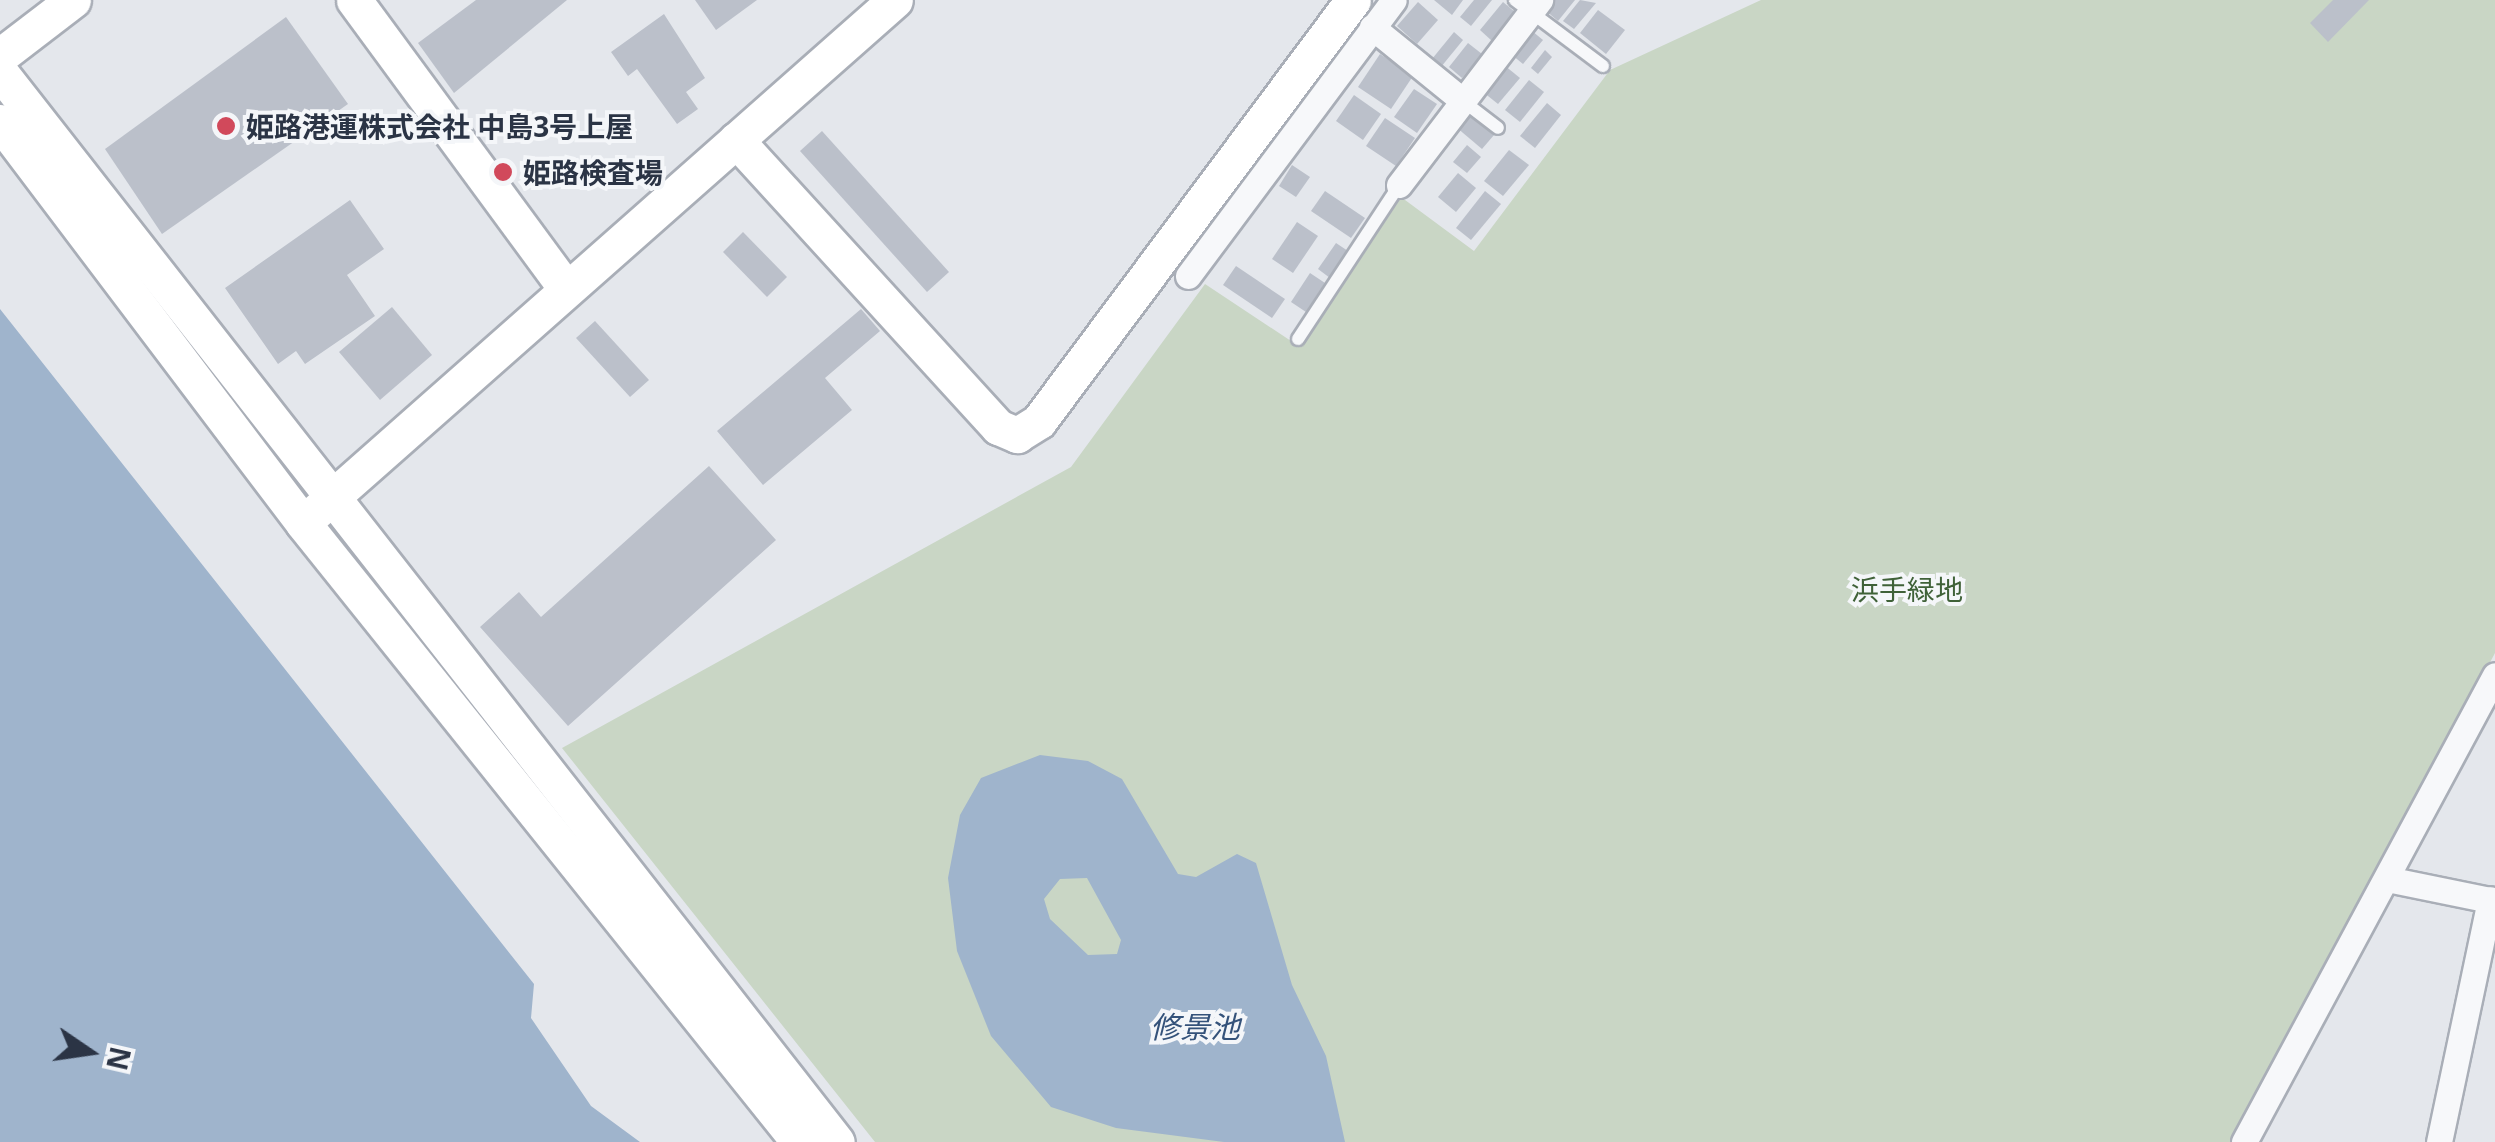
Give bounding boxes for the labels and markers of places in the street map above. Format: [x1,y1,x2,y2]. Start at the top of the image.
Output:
place label: 姫路港運株式会社 中島3号上屋 [246,109,633,143]
marker: 姫路港運株式会社 中島3号上屋 [215,115,237,137]
place label: 姫路検査場 [523,155,663,189]
marker: 姫路検査場 [492,161,514,183]

